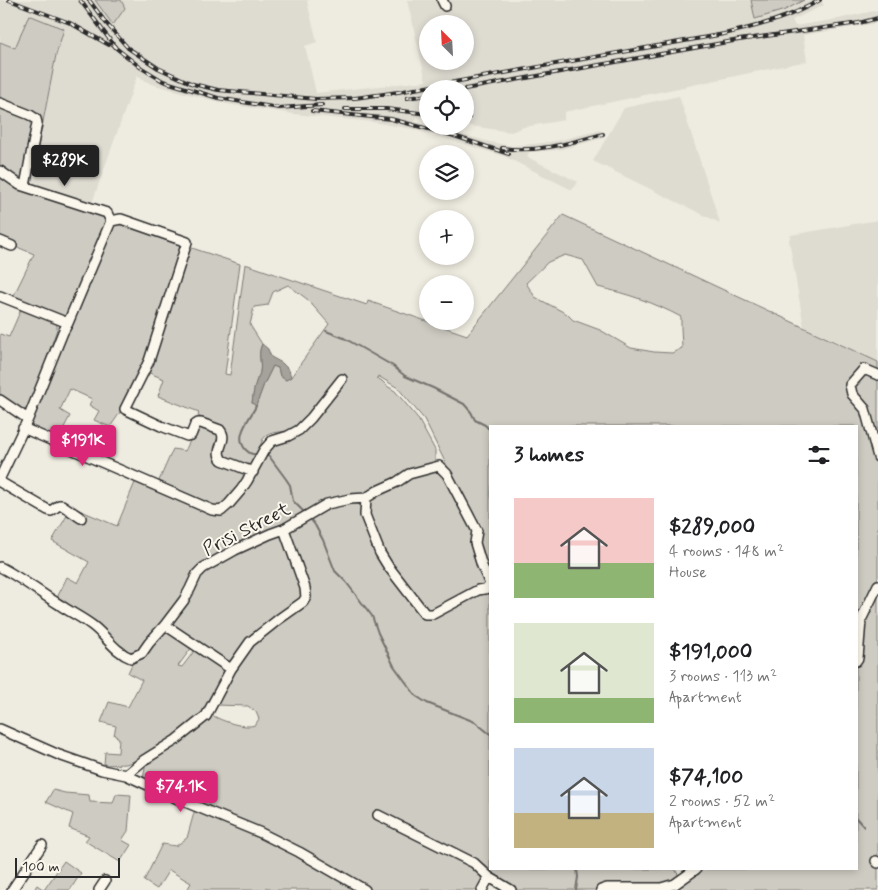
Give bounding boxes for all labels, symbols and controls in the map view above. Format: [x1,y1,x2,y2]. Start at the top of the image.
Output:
north arrow [419,15,474,70]
map controls [419,15,474,330]
button: locate [419,80,474,135]
pin: $289K [30,144,100,187]
button: layers [419,145,474,200]
text: $289K [42,150,88,171]
button: + [419,210,474,265]
button: − [419,275,474,330]
pin: $191K [48,424,118,467]
text: $191K [61,430,105,451]
text: 3 homes [514,441,584,469]
icon: filters [805,441,833,469]
street label: Prisi Street [199,497,295,562]
text: $289,000 [669,513,755,541]
icon: home [554,518,614,578]
text: 4 rooms · 148 m² [669,541,784,562]
text: House [669,562,707,583]
text: $191,000 [669,638,752,666]
icon: home [554,643,614,703]
text: 3 rooms · 113 m² [669,666,777,687]
text: Apartment [669,687,742,708]
text: $74,100 [669,763,743,791]
icon: home [554,768,614,828]
pin: $74.1K [140,770,222,813]
text: $74.1K [156,776,206,797]
text: 2 rooms · 52 m² [669,791,775,812]
text: Apartment [669,812,742,833]
scale bar [15,855,120,878]
text: 100 m [22,858,60,876]

